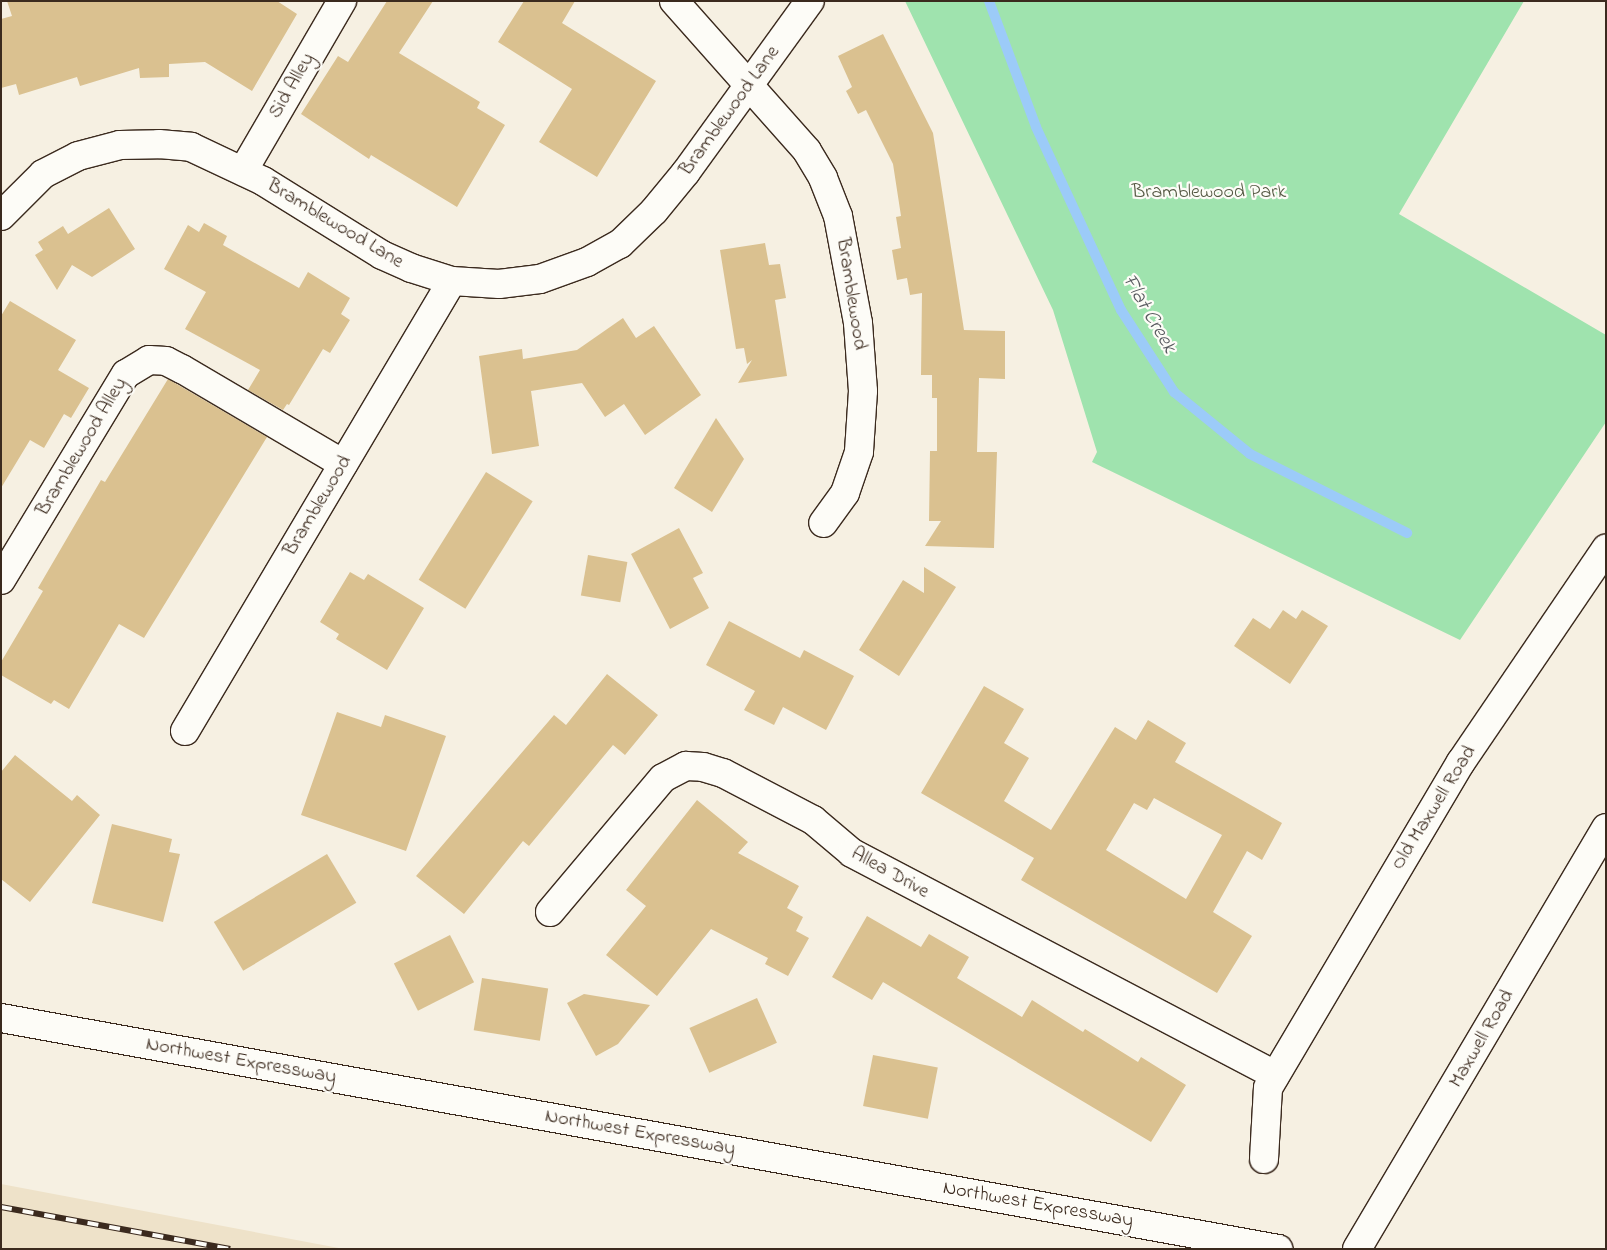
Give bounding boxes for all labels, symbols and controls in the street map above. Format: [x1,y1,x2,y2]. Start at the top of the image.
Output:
street label: Bramblewood Lane [675,41,785,181]
street label: Sid Alley [264,49,320,123]
street label: Bramblewood Lane [262,174,408,274]
park label: Bramblewood Park [1132,180,1286,204]
street label: Bramblewood [830,236,872,352]
water label: Flat Creek [1116,270,1182,358]
street label: Bramblewood Alley [31,373,133,521]
street label: Bramblewood [279,451,357,561]
street label: Old Maxwell Road [1386,741,1482,875]
street label: Allea Drive [847,842,933,904]
street label: Maxwell Road [1444,986,1520,1092]
street label: Northwest Expressway [144,1032,338,1090]
street label: Northwest Expressway [543,1104,737,1162]
street label: Northwest Expressway [941,1176,1135,1234]

